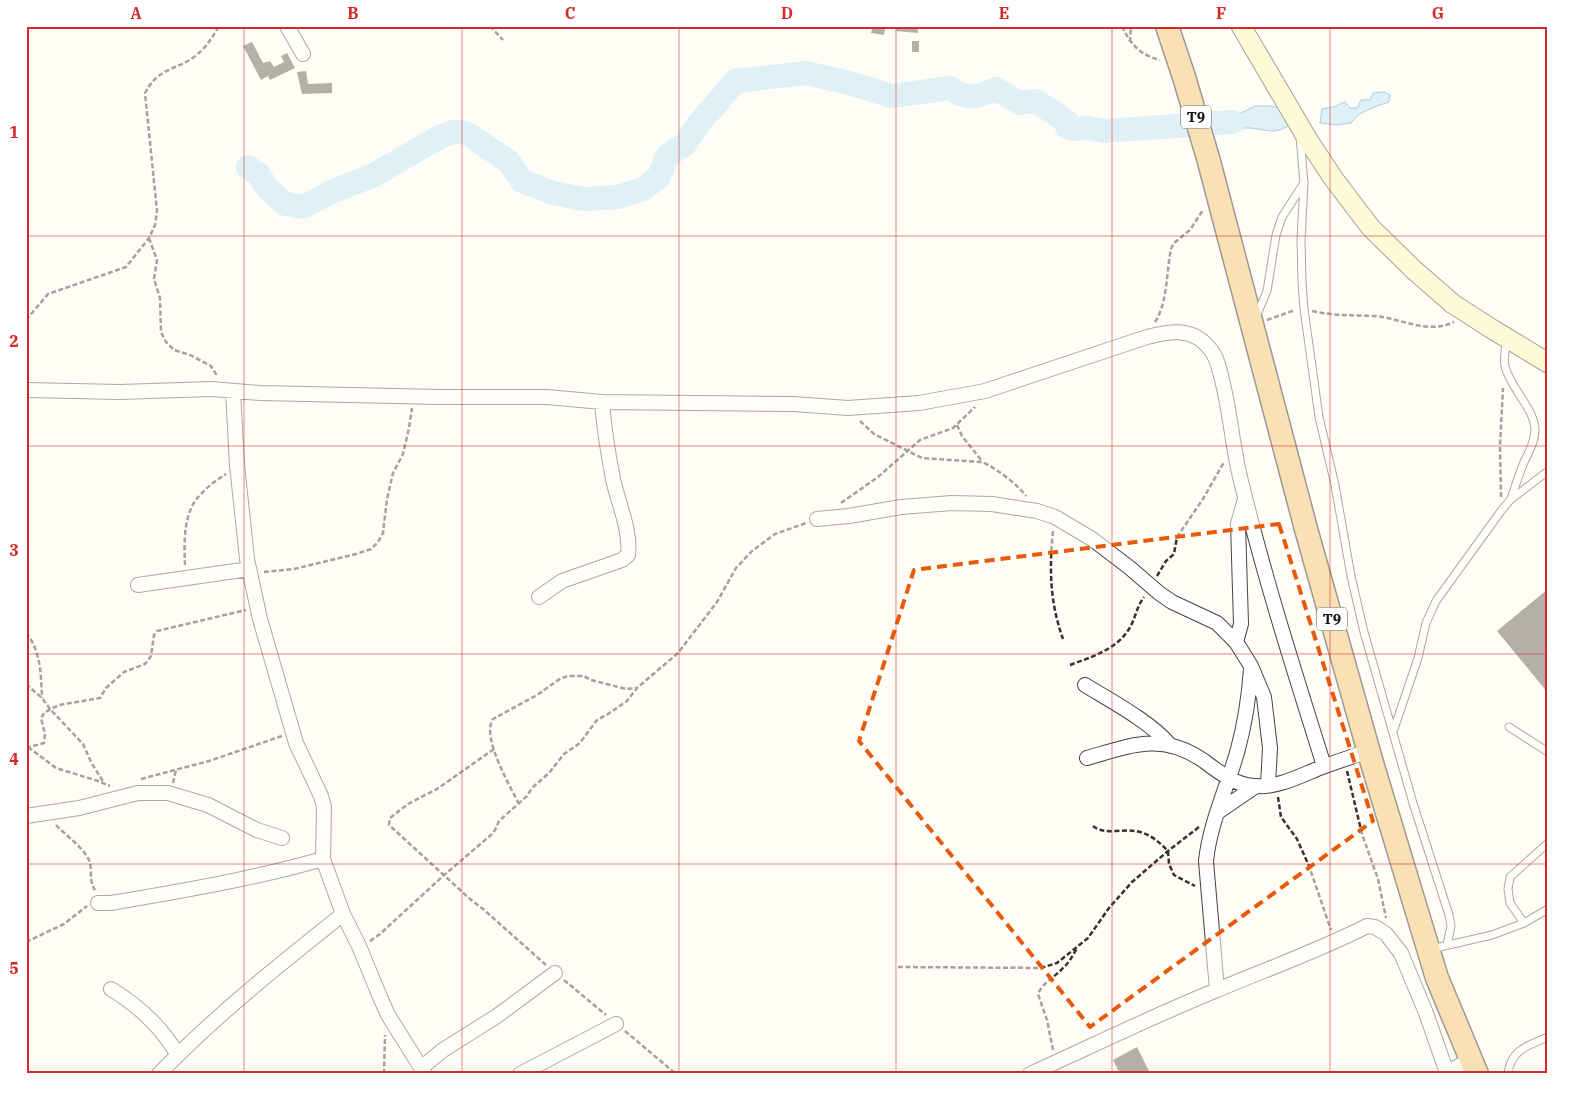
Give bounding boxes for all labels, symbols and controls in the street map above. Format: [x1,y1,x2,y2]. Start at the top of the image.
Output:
text: A [130,3,142,23]
text: B [347,3,359,23]
text: C [565,3,575,23]
text: D [781,3,793,23]
text: E [999,3,1009,23]
text: F [1216,3,1226,23]
text: G [1432,3,1444,23]
road number: T9 [1181,105,1211,128]
text: 1 [9,122,19,142]
text: 2 [9,331,19,351]
text: 3 [9,540,19,560]
road number: T9 [1317,608,1347,630]
text: 4 [9,749,19,769]
text: 5 [9,958,19,978]

